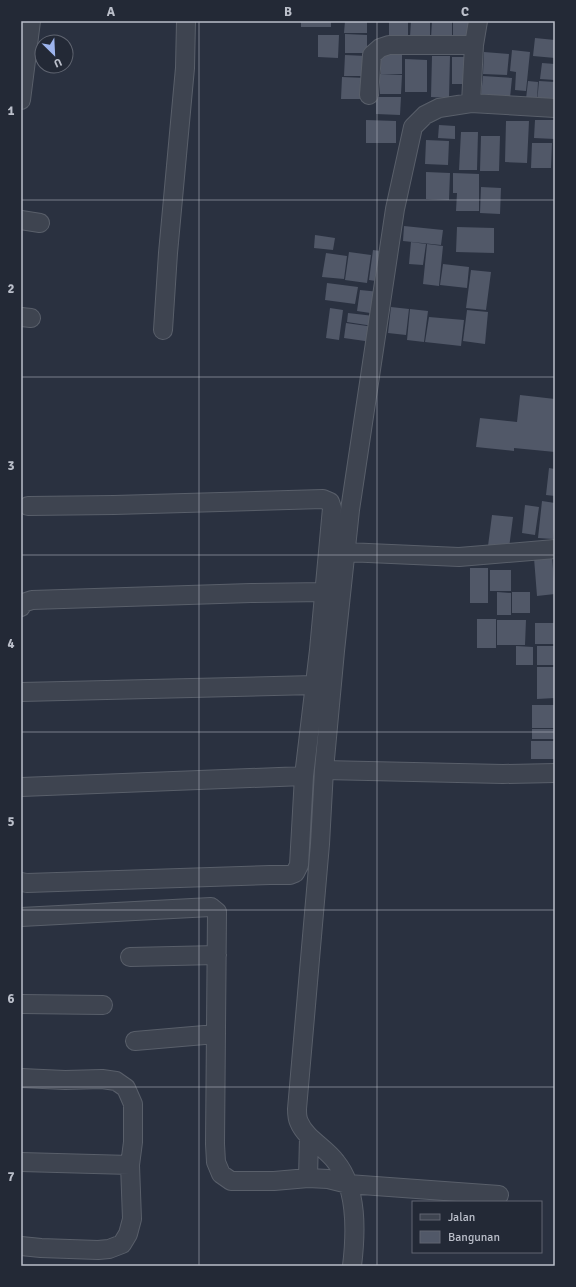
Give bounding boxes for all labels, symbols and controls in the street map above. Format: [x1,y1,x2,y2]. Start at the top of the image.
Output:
text: A [107,4,116,20]
text: B [284,4,292,20]
text: C [461,4,469,20]
north arrow [34,34,74,74]
text: U [52,55,64,70]
text: 1 [7,103,15,119]
text: 2 [7,281,15,297]
text: 3 [7,458,15,474]
text: 4 [7,636,15,652]
text: 5 [7,814,15,830]
text: 6 [7,991,15,1007]
text: 7 [7,1169,15,1185]
legend [412,1201,542,1253]
text: Jalan [448,1210,475,1225]
text: Bangunan [448,1230,500,1245]

